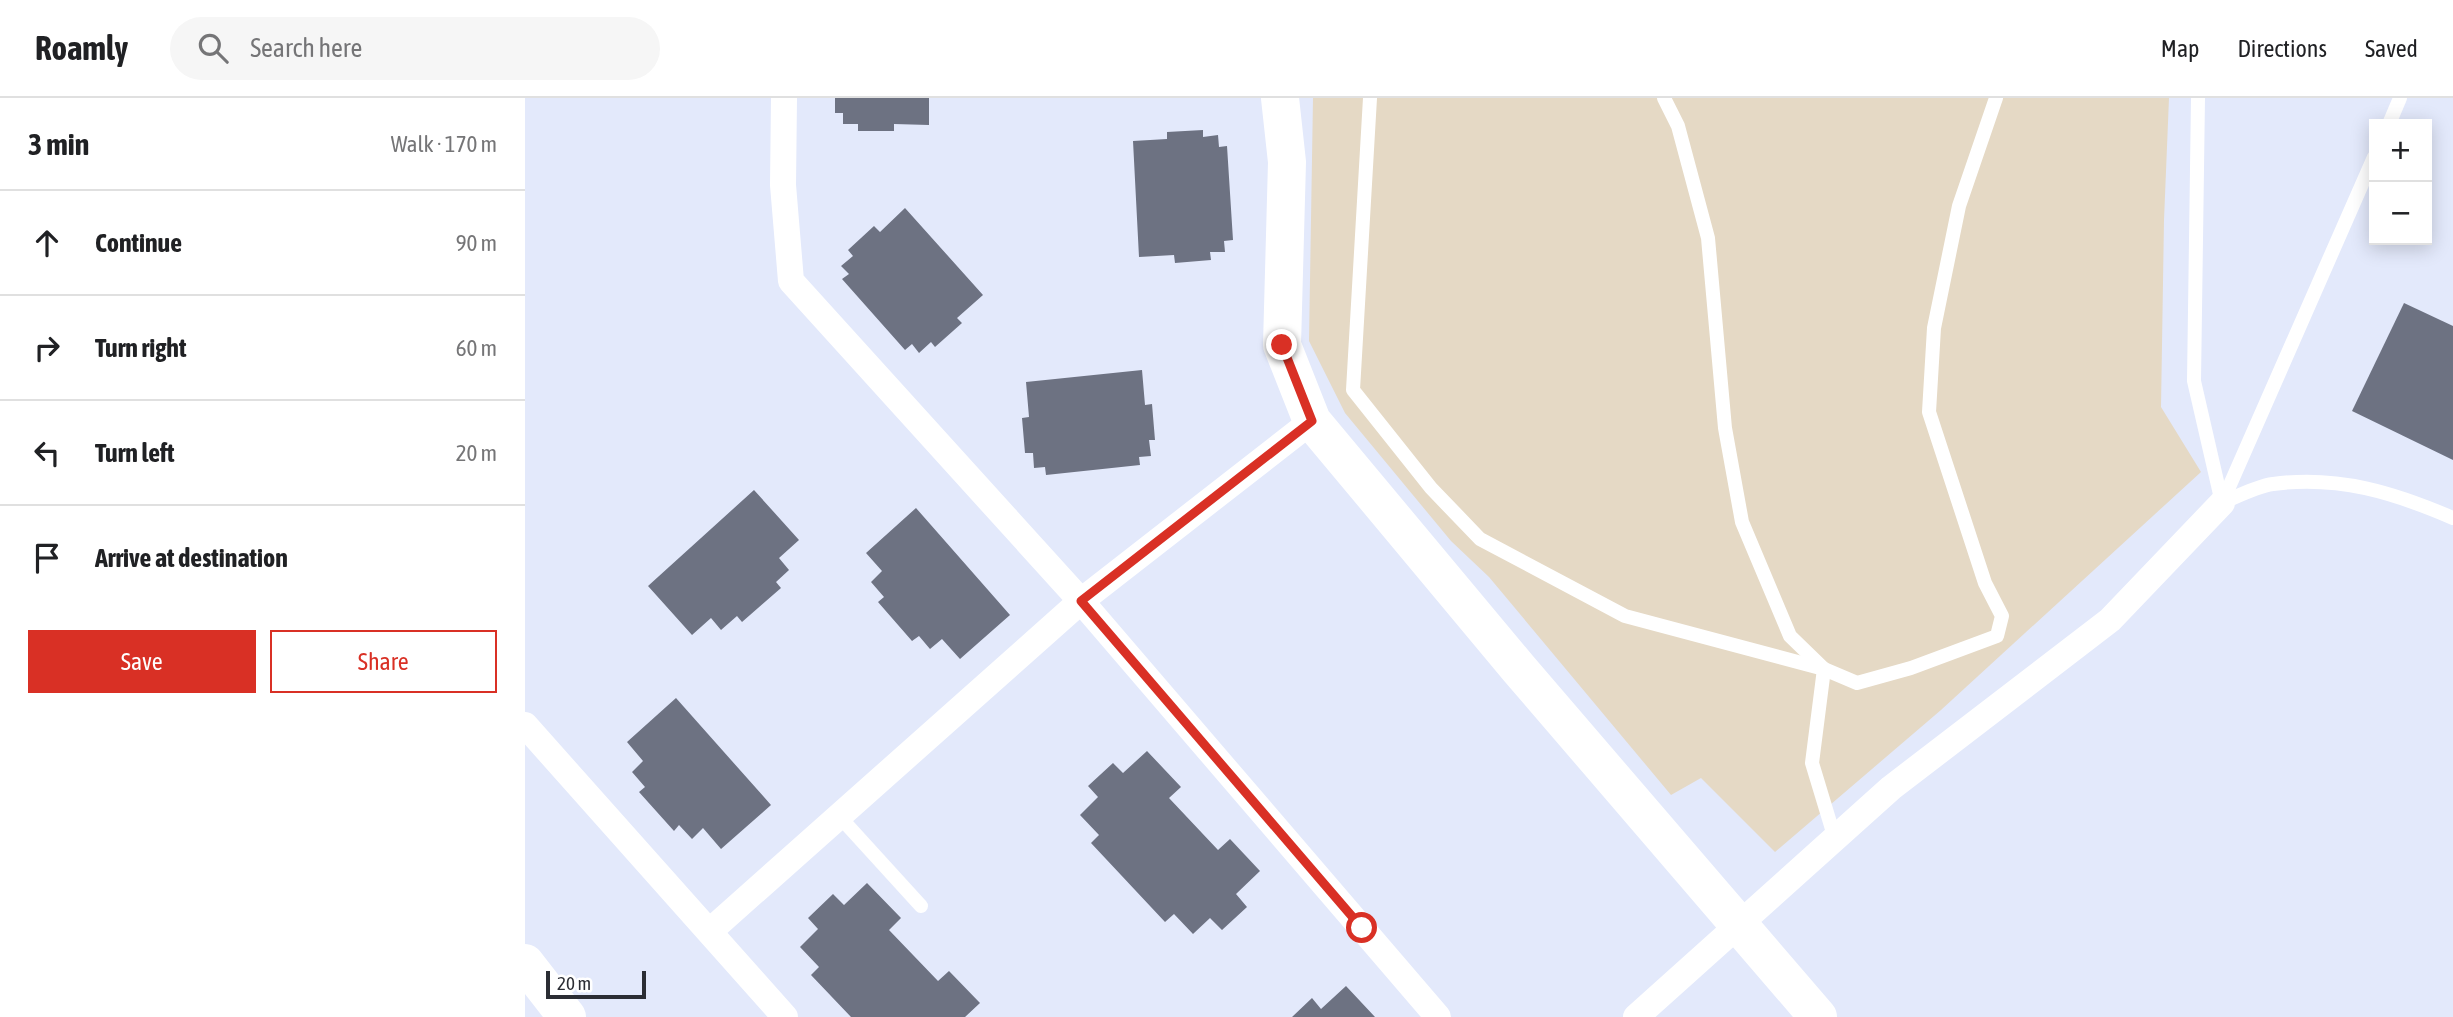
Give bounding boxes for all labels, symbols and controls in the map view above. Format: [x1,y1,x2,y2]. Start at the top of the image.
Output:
search box [170,17,660,80]
text: Roamly [35,29,128,67]
icon: search [194,29,232,67]
text: Search here [250,33,362,63]
text: Map [2161,35,2199,62]
text: Directions [2237,35,2327,62]
text: Saved [2365,35,2418,62]
map controls [2369,119,2432,245]
button: + [2369,119,2432,182]
text: 3 min [28,127,89,161]
text: Walk · 170 m [391,131,497,157]
button: − [2369,182,2432,245]
icon: ahead [28,224,66,262]
text: Continue [95,228,182,258]
text: 90 m [456,230,497,256]
icon: right [28,329,66,367]
route end [1266,329,1297,360]
text: Turn right [95,333,186,363]
text: 60 m [456,335,497,361]
icon: left [28,434,66,472]
text: Turn left [95,438,175,468]
text: 20 m [456,440,497,466]
icon: arrive [28,539,66,577]
text: Arrive at destination [95,543,288,573]
button: Save [28,630,256,693]
button: Share [270,630,497,693]
route start [1346,912,1377,943]
scale bar [546,968,646,1000]
text: 20 m [557,972,591,994]

